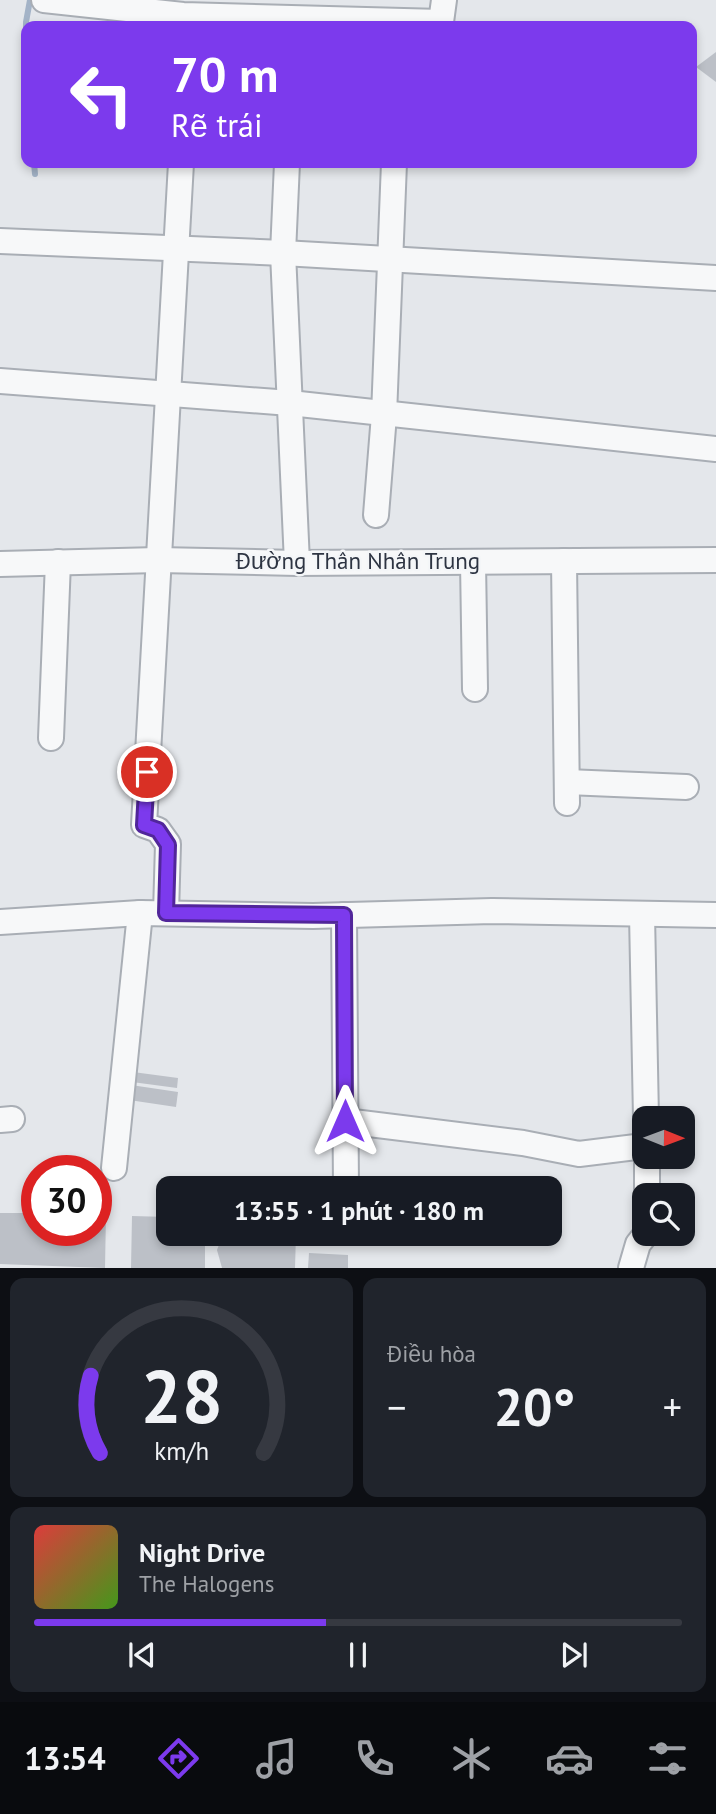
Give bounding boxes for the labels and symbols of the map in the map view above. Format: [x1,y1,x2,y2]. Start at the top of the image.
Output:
street label: Đường Thân Nhân Trung [235,546,480,575]
pin [117,742,177,802]
position arrow [308,1084,382,1158]
north arrow [632,1106,695,1169]
speed limit sign: 30 [21,1155,112,1246]

